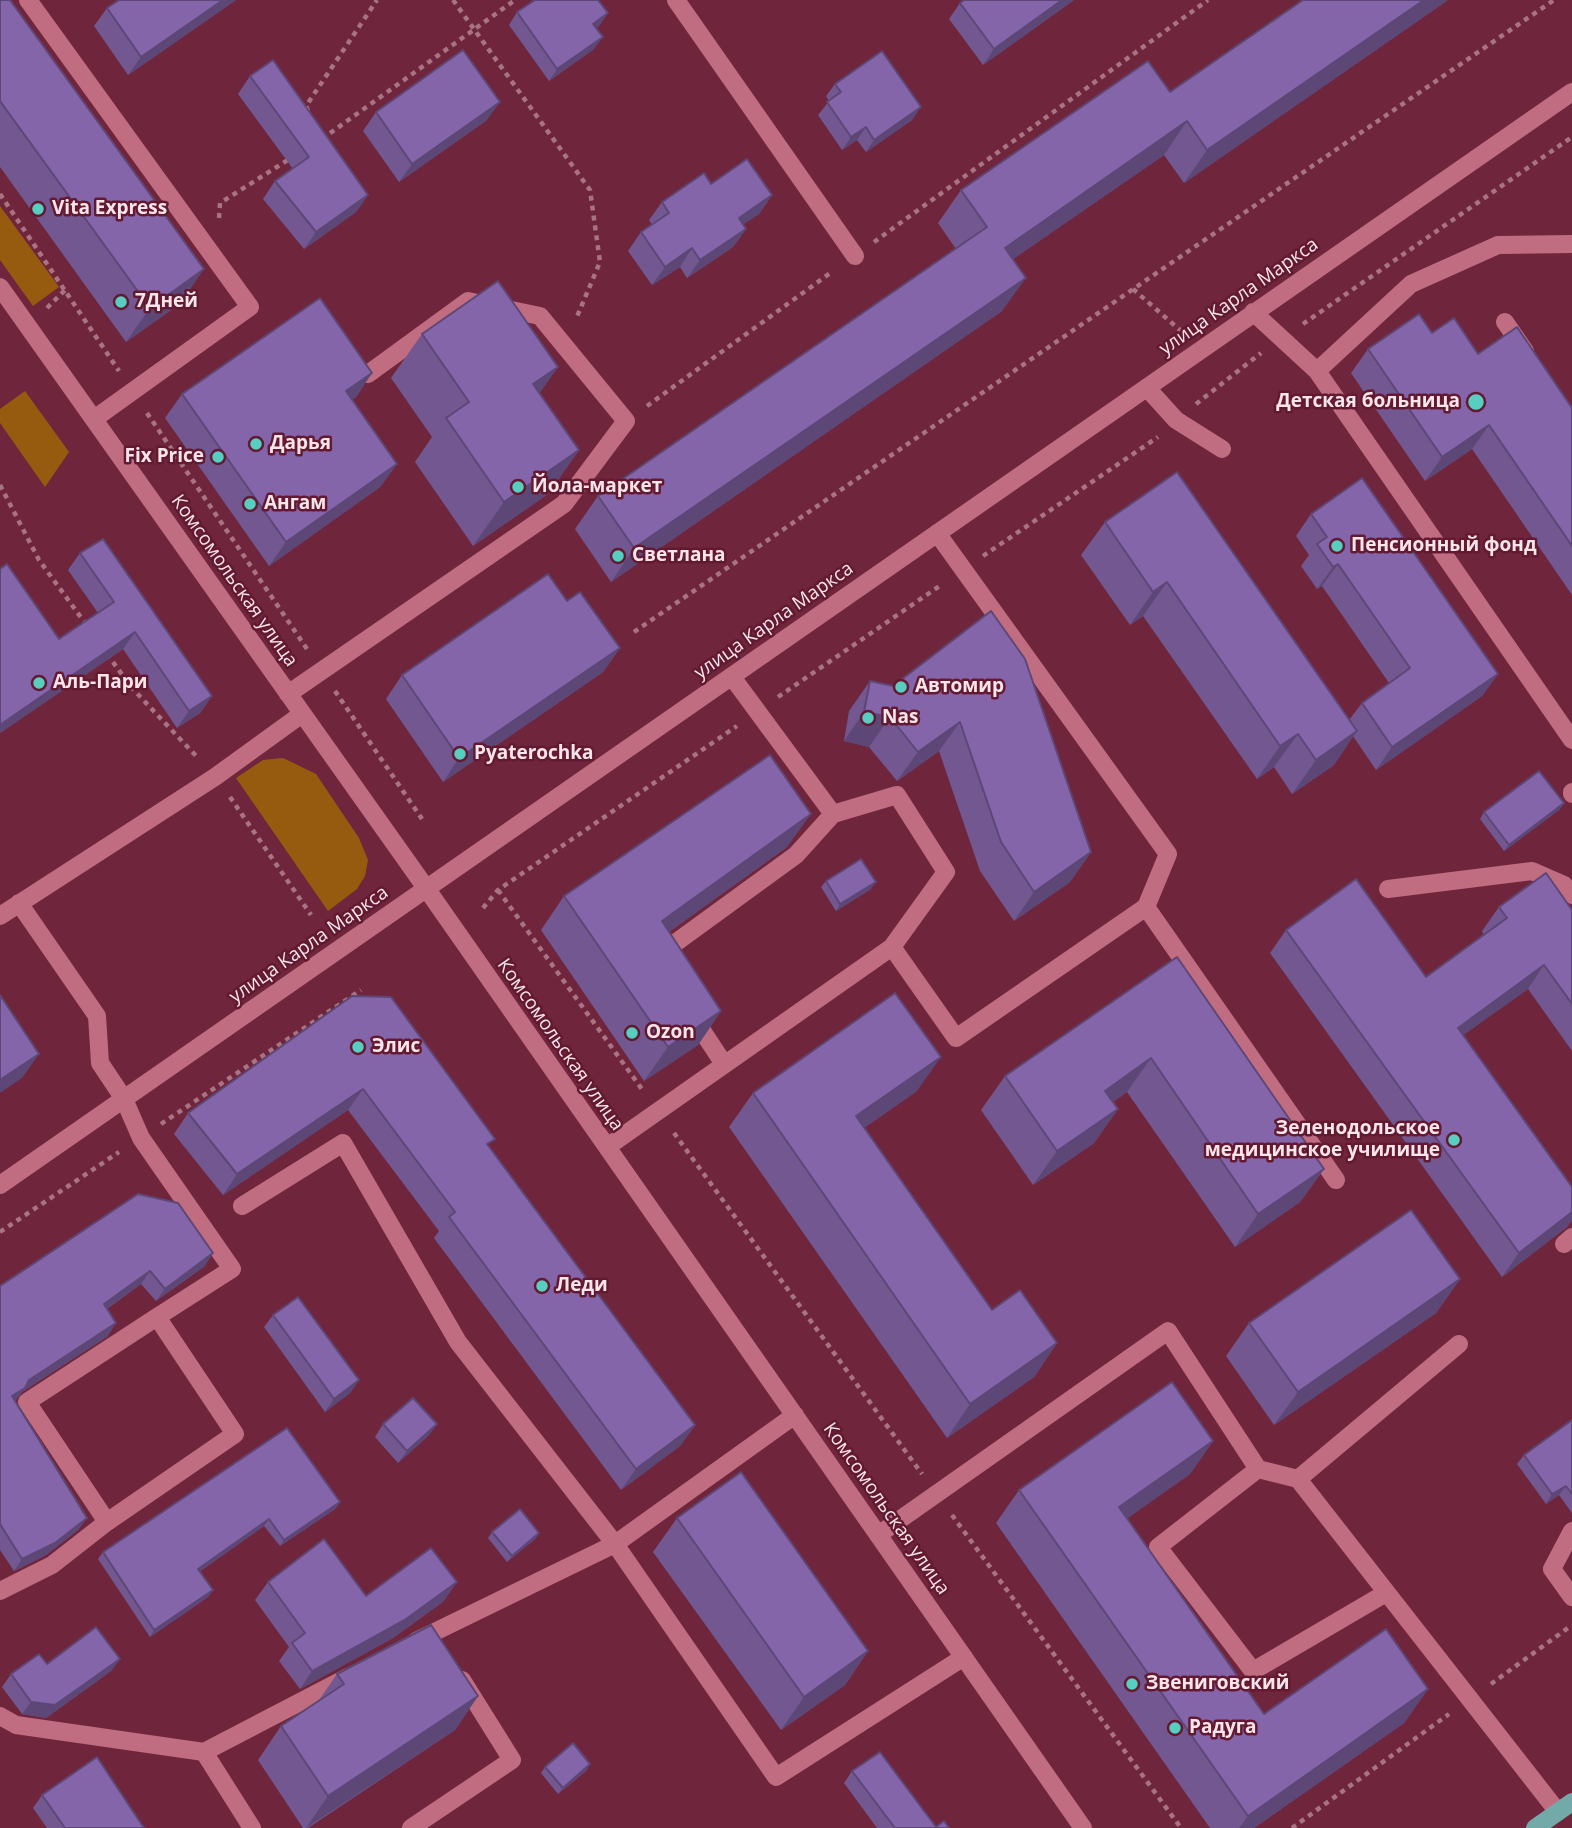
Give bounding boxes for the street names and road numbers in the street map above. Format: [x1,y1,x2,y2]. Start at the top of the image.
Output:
street label: улица Карла Маркса [1155,234,1323,360]
street label: Комсомольская улица [166,491,302,671]
street label: улица Карла Маркса [690,558,858,684]
street label: улица Карла Маркса [225,882,393,1008]
street label: Комсомольская улица [492,955,628,1135]
street label: Комсомольская улица [818,1419,954,1599]

